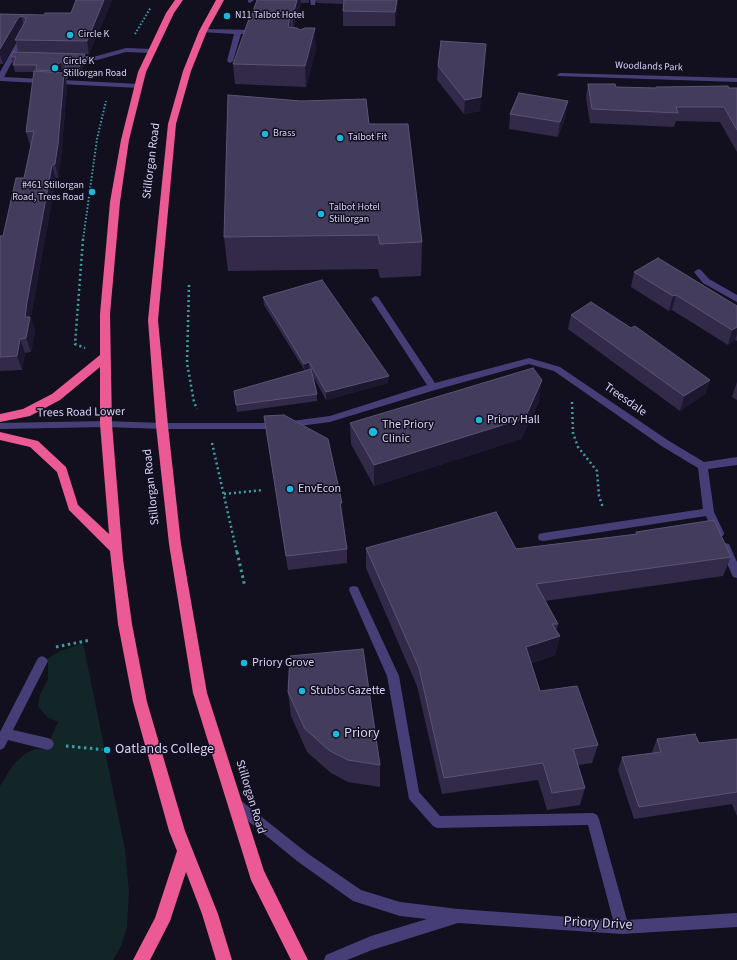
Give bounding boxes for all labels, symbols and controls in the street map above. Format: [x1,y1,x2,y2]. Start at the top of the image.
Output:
place label: N11 Talbot Hotel [235,10,304,22]
marker: N11 Talbot Hotel [222,11,232,21]
place label: Circle K [78,29,109,41]
marker: Circle K [65,30,75,40]
place label: Circle K Stillorgan Road [63,56,127,80]
street label: Woodlands Park [615,60,683,74]
marker: Circle K Stillorgan Road [50,63,60,73]
street label: Stillorgan Road [140,122,164,200]
place label: Brass [273,128,296,140]
marker: Brass [260,129,270,139]
place label: Talbot Fit [348,132,387,144]
marker: Talbot Fit [335,133,345,143]
place label: #461 Stillorgan Road, Trees Road [12,180,84,204]
marker: #461 Stillorgan Road, Trees Road [87,187,97,197]
place label: Talbot Hotel Stillorgan [329,202,380,226]
marker: Talbot Hotel Stillorgan [316,209,326,219]
street label: Treesdale [601,380,649,420]
street label: Trees Road Lower [37,405,125,421]
place label: Priory Hall [487,413,540,427]
marker: Priory Hall [474,415,484,425]
place label: The Priory Clinic [382,418,434,446]
marker: The Priory Clinic [367,426,379,438]
street label: Stillorgan Road [141,448,163,526]
place label: EnvEcon [298,482,341,496]
marker: EnvEcon [285,484,295,494]
place label: Priory Grove [252,656,314,670]
marker: Priory Grove [239,658,249,668]
place label: Stubbs Gazette [310,684,385,698]
marker: Stubbs Gazette [297,686,307,696]
place label: Priory [344,726,380,742]
marker: Priory [331,729,341,739]
place label: Oatlands College [115,742,214,758]
marker: Oatlands College [102,745,112,755]
street label: Stillorgan Road [232,758,268,836]
street label: Priory Drive [563,914,633,934]

